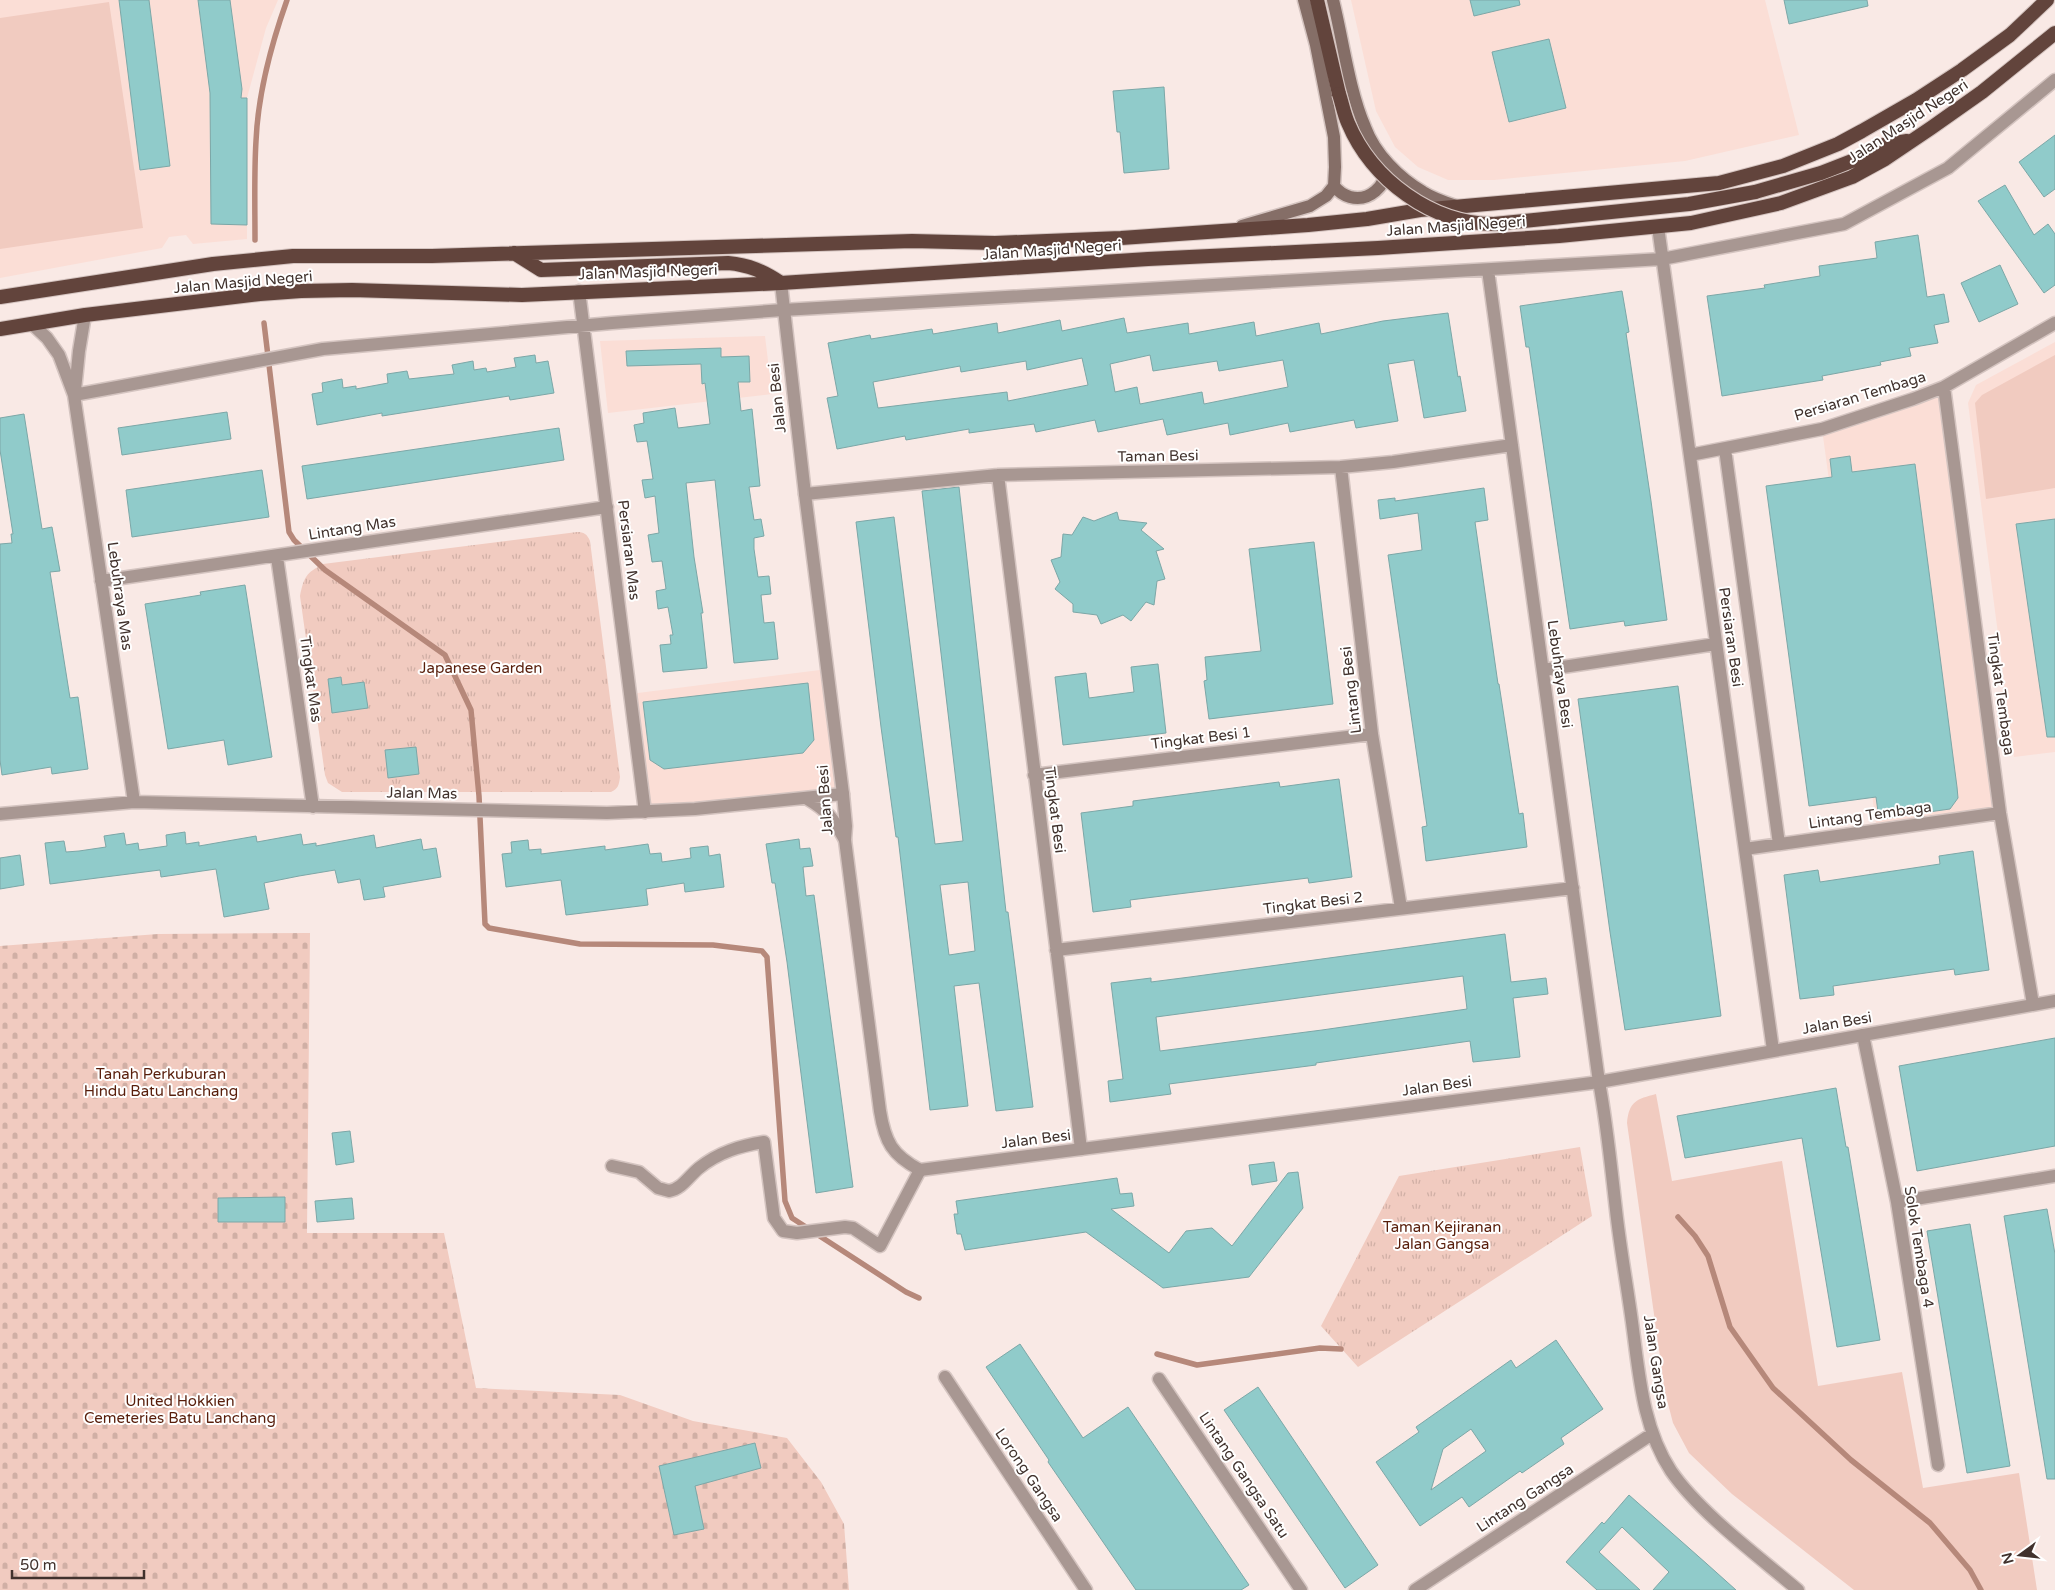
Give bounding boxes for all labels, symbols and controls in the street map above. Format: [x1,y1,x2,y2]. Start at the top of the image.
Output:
street label: Jalan Masjid Negeri [1845,75,1971,167]
street label: Jalan Masjid Negeri [1386,212,1526,240]
street label: Jalan Masjid Negeri [982,236,1122,264]
street label: Jalan Masjid Negeri [578,261,718,283]
street label: Jalan Masjid Negeri [173,267,313,297]
street label: Jalan Besi [764,362,790,434]
street label: Persiaran Tembaga [1792,367,1928,425]
street label: Taman Besi [1117,446,1199,466]
street label: Persiaran Mas [614,499,644,601]
street label: Lintang Mas [307,512,397,544]
street label: Lebuhraya Mas [103,541,137,651]
street label: Persiaran Besi [1715,586,1747,688]
street label: Lebuhraya Besi [1544,619,1576,729]
street label: Tingkat Tembaga [1983,632,2019,756]
street label: Tingkat Mas [296,634,326,724]
street label: Lintang Besi [1337,645,1365,735]
park label: Japanese Garden [420,659,542,677]
street label: Tingkat Besi 1 [1150,723,1252,753]
street label: Jalan Besi [814,764,836,836]
street label: Tingkat Besi [1041,766,1069,854]
street label: Jalan Mas [386,783,458,803]
street label: Lintang Tembaga [1807,797,1933,833]
street label: Tingkat Besi 2 [1262,888,1364,918]
street label: Jalan Besi [1801,1008,1873,1038]
park label: Tanah Perkuburan Hindu Batu Lanchang [84,1065,238,1100]
street label: Jalan Besi [1401,1072,1473,1100]
street label: Jalan Besi [1000,1126,1072,1152]
street label: Solok Tembaga 4 [1901,1185,1937,1309]
park label: Taman Kejiranan Jalan Gangsa [1383,1218,1501,1253]
street label: Jalan Gangsa [1640,1314,1672,1410]
park label: United Hokkien Cemeteries Batu Lanchang [84,1392,276,1427]
street label: Lintang Gangsa Satu [1195,1409,1293,1541]
street label: Lorong Gangsa [991,1425,1067,1525]
street label: Lintang Gangsa [1473,1460,1577,1536]
north arrow [1995,1530,2045,1580]
scale bar [12,1548,145,1580]
text: N [1998,1551,2018,1566]
text: 50 m [20,1556,57,1574]

